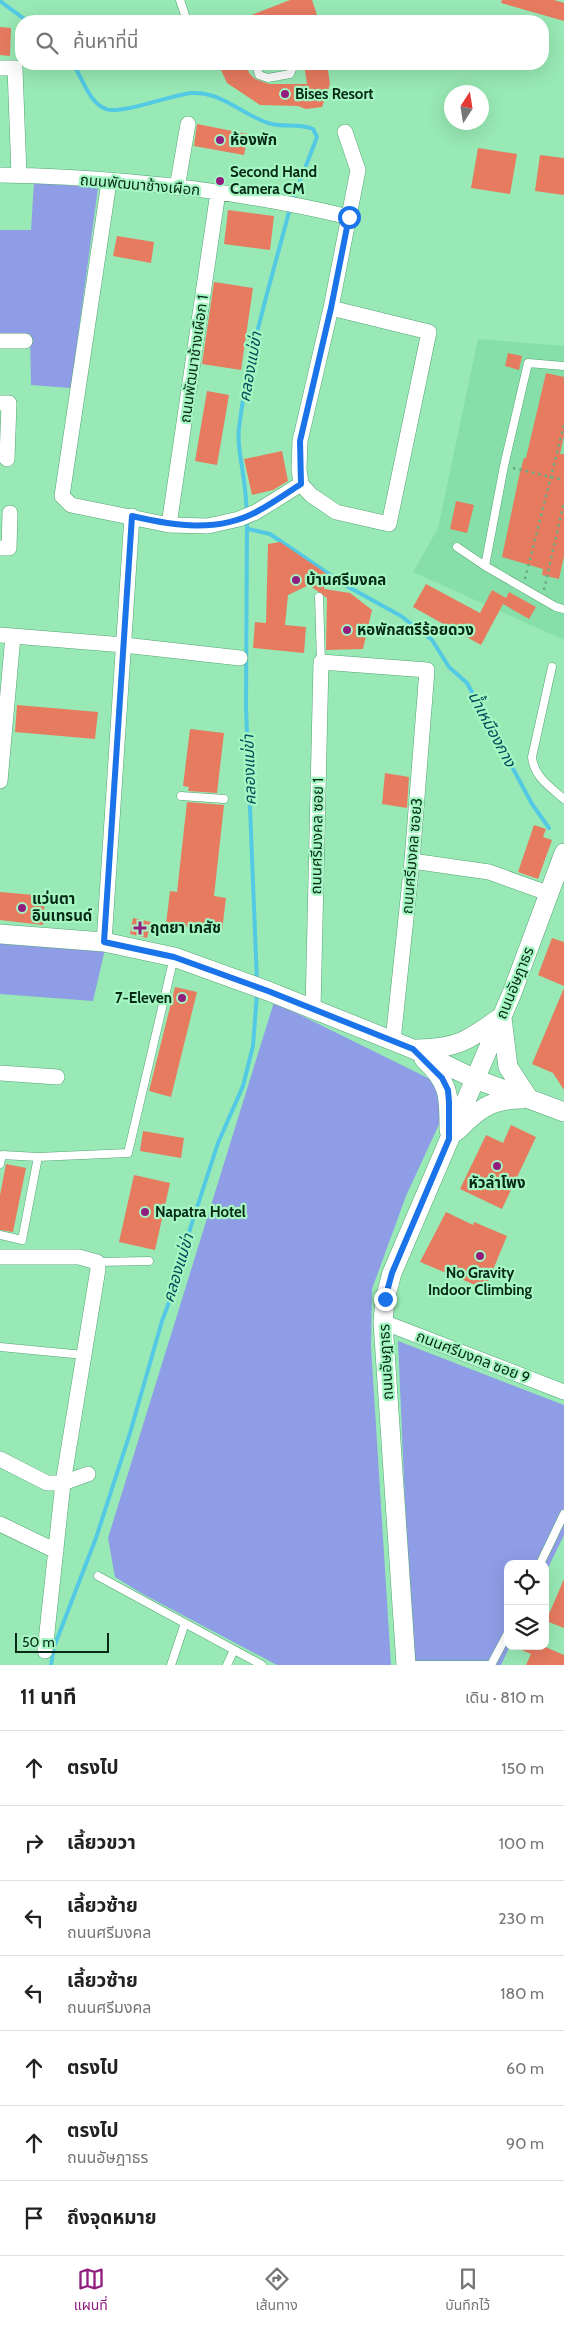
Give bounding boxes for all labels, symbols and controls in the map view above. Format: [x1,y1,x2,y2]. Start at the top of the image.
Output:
search box [15,15,549,70]
icon: search [33,29,61,57]
text: ค้นหาที่นี่ [73,30,138,53]
place label: Bises Resort [295,85,374,103]
north arrow [444,85,489,130]
marker: Bises Resort [279,88,291,100]
place label: ห้องพัก [230,131,277,149]
marker: ห้องพัก [214,134,226,146]
place label: Second Hand Camera CM [230,163,317,198]
street label: ถนนพัฒนาช้างเผือก [79,171,201,199]
marker: Second Hand Camera CM [214,175,226,187]
route start [338,206,361,229]
street label: ถนนพัฒนาช้างเผือก 1 [176,294,212,424]
water label: คลองแม่ข่า [234,329,266,404]
place label: บ้านศรีมงคล [306,571,386,589]
marker: บ้านศรีมงคล [290,574,302,586]
place label: หอพักสตรีร้อยดวง [357,621,474,639]
marker: หอพักสตรีร้อยดวง [341,624,353,636]
water label: น้ำเหมืองกาง [464,687,522,771]
water label: คลองแม่ข่า [238,733,260,806]
street label: ถนนศรีมงคล ซอย 1 [307,778,327,894]
street label: ถนนศรีมงคล ซอย3 [398,797,426,915]
place label: แว่นตา อินเทรนด์ [32,890,92,925]
marker: แว่นตา อินเทรนด์ [16,902,28,914]
place label: ฤตยา เภสัช [150,919,221,937]
marker: ฤตยา เภสัช [134,922,146,934]
street label: ถนนอัษฎาธร [492,944,538,1022]
place label: 7-Eleven [115,989,172,1007]
marker: 7-Eleven [176,992,188,1004]
marker: หัวลำโพง [491,1160,503,1172]
place label: หัวลำโพง [468,1174,526,1192]
place label: Napatra Hotel [155,1203,246,1221]
marker: Napatra Hotel [139,1206,151,1218]
water label: คลองแม่ข่า [159,1230,198,1305]
marker: No Gravity Indoor Climbing [474,1250,486,1262]
place label: No Gravity Indoor Climbing [428,1264,533,1299]
route end [374,1288,397,1311]
street label: ถนนอัษฎาธร [375,1323,397,1401]
street label: ถนนศรีมงคล ซอย 9 [414,1327,532,1387]
map controls [504,1560,549,1650]
button: locate [504,1560,549,1605]
button: layers [504,1605,549,1650]
scale bar [15,1630,109,1653]
text: 50 m [22,1633,55,1651]
text: 11 นาที [20,1684,76,1709]
text: เดิน · 810 m [465,1688,544,1707]
icon: ahead [20,1754,48,1782]
text: ตรงไป [67,1756,119,1779]
text: 150 m [501,1759,544,1778]
icon: right [20,1829,48,1857]
text: เลี้ยวขวา [67,1831,136,1854]
text: 100 m [499,1834,544,1853]
text: เลี้ยวซ้าย [67,1894,138,1917]
icon: left [20,1904,48,1932]
text: 230 m [498,1909,544,1928]
text: ถนนศรีมงคล [67,1923,151,1942]
text: เลี้ยวซ้าย [67,1969,138,1992]
icon: left [20,1979,48,2007]
text: 180 m [500,1984,544,2003]
text: ถนนศรีมงคล [67,1998,151,2017]
icon: ahead [20,2054,48,2082]
text: ตรงไป [67,2056,119,2079]
text: 60 m [506,2059,544,2078]
text: ตรงไป [67,2119,119,2142]
icon: ahead [20,2129,48,2157]
text: 90 m [506,2134,544,2153]
text: ถนนอัษฎาธร [67,2148,148,2167]
icon: arrive [20,2204,48,2232]
text: ถึงจุดหมาย [67,2206,157,2229]
tab: แผนที่ [74,2265,108,2316]
tab: เส้นทาง [255,2265,298,2316]
tab: บันทึกไว้ [445,2265,490,2316]

